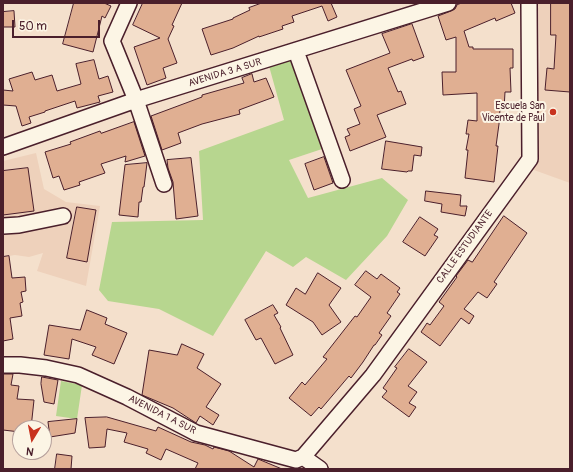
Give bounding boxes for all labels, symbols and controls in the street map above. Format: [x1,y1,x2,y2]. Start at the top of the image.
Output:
scale bar [14,12,102,38]
text: 50 m [19,19,47,34]
street label: AVENIDA 3 A SUR [187,56,263,90]
place label: Escuela San Vicente de Paul [482,100,545,124]
marker: Escuela San Vicente de Paul [548,107,558,117]
street label: CALLE ESTUDIANTE [434,208,496,286]
street label: AVENIDA 1 A SUR [126,393,198,437]
north arrow [12,420,52,460]
text: N [25,444,35,458]

